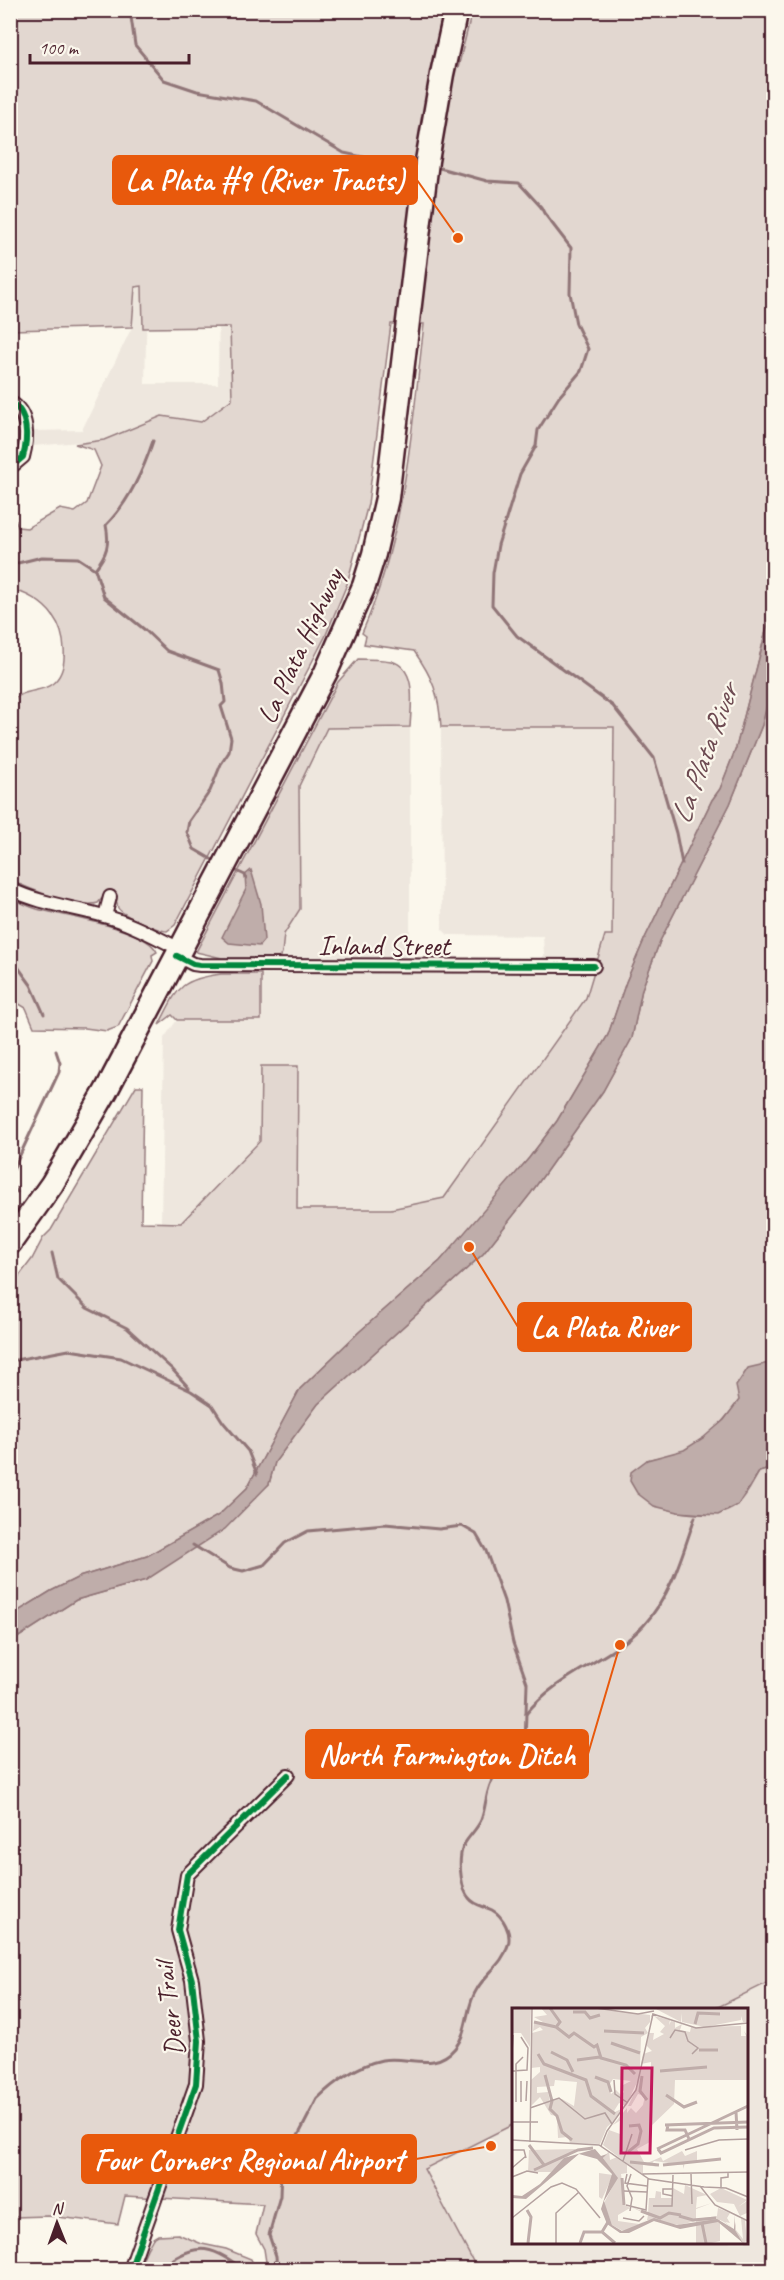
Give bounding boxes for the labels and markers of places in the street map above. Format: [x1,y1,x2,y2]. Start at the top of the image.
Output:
callout: La Plata #9 (River Tracts) [113,156,417,204]
callout: La Plata River [518,1303,691,1351]
callout: North Farmington Ditch [306,1730,588,1778]
callout: Four Corners Regional Airport [82,2135,416,2183]

